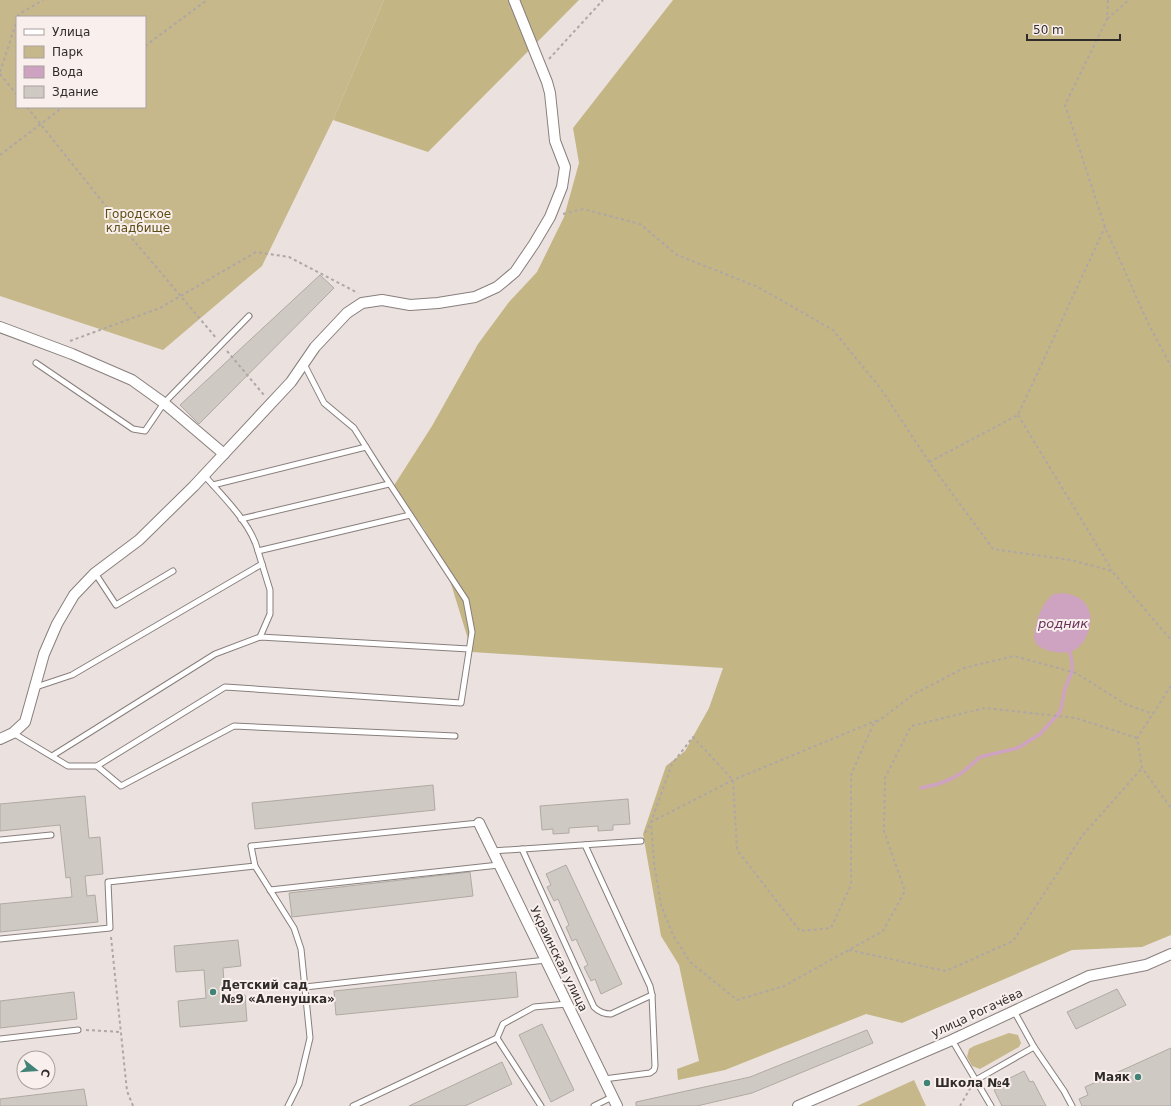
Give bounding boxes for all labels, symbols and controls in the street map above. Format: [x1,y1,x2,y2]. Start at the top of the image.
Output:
legend [16,16,146,108]
scale bar [1027,16,1120,42]
text: 50 m [1033,23,1064,37]
text: Улица [52,25,90,39]
text: Парк [52,45,83,59]
text: Вода [52,65,83,79]
text: Здание [52,85,98,99]
park label: Городское кладбище [105,207,171,235]
water label: родник [1037,616,1088,631]
street label: Украинская улица [527,904,591,1014]
place label: Детский сад №9 «Аленушка» [221,978,335,1006]
street label: улица Рогачёва [929,986,1025,1040]
marker: Детский сад №9 «Аленушка» [208,987,218,997]
north arrow [16,1050,56,1090]
text: С [38,1067,52,1079]
place label: Маяк [1094,1070,1130,1084]
marker: Маяк [1133,1072,1143,1082]
place label: Школа №4 [935,1076,1010,1090]
marker: Школа №4 [922,1078,932,1088]

